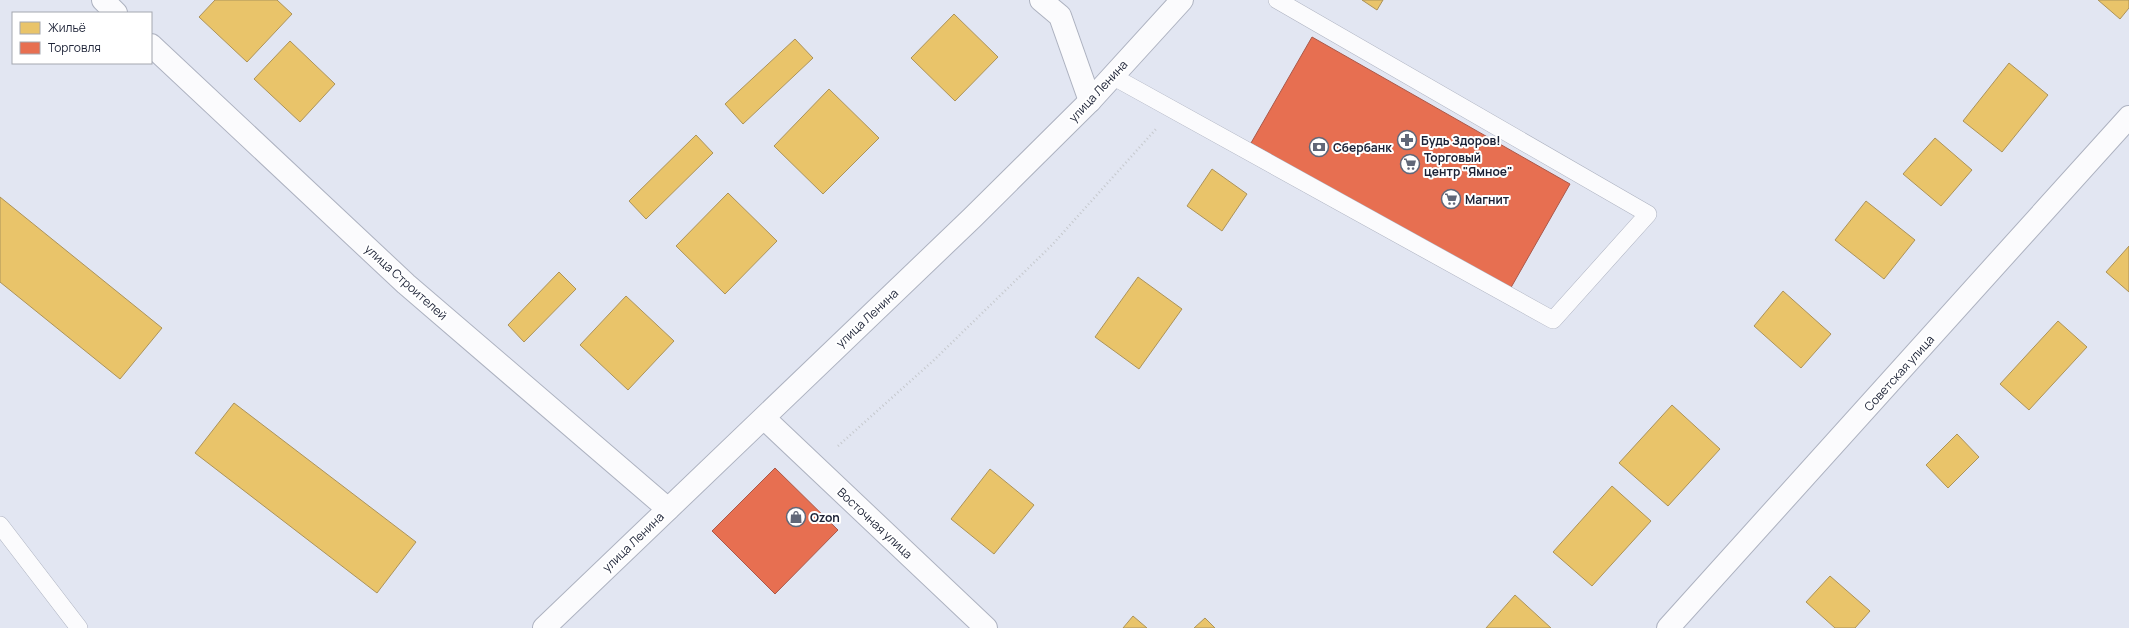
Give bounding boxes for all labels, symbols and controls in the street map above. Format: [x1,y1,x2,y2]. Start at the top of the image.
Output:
legend [12,12,152,64]
text: Жильё [48,19,86,36]
text: Торговля [48,39,101,56]
street label: улица Ленина [1065,56,1131,126]
pharmacy icon: Будь Здоров! [1396,129,1418,151]
place label: Будь Здоров! [1421,132,1501,149]
bank icon: Сбербанк [1308,136,1330,158]
place label: Сбербанк [1333,139,1392,156]
place label: Торговый центр "Ямное" [1424,149,1513,180]
supermarket icon: Торговый центр "Ямное" [1399,153,1421,175]
supermarket icon: Магнит [1440,188,1462,210]
place label: Магнит [1465,191,1510,208]
street label: улица Строителей [361,240,451,324]
street label: улица Ленина [832,285,902,351]
street label: Советская улица [1860,331,1938,415]
street label: Восточная улица [834,484,916,562]
shop icon: Ozon [785,506,807,528]
street label: улица Ленина [599,508,667,576]
place label: Ozon [810,509,840,526]

